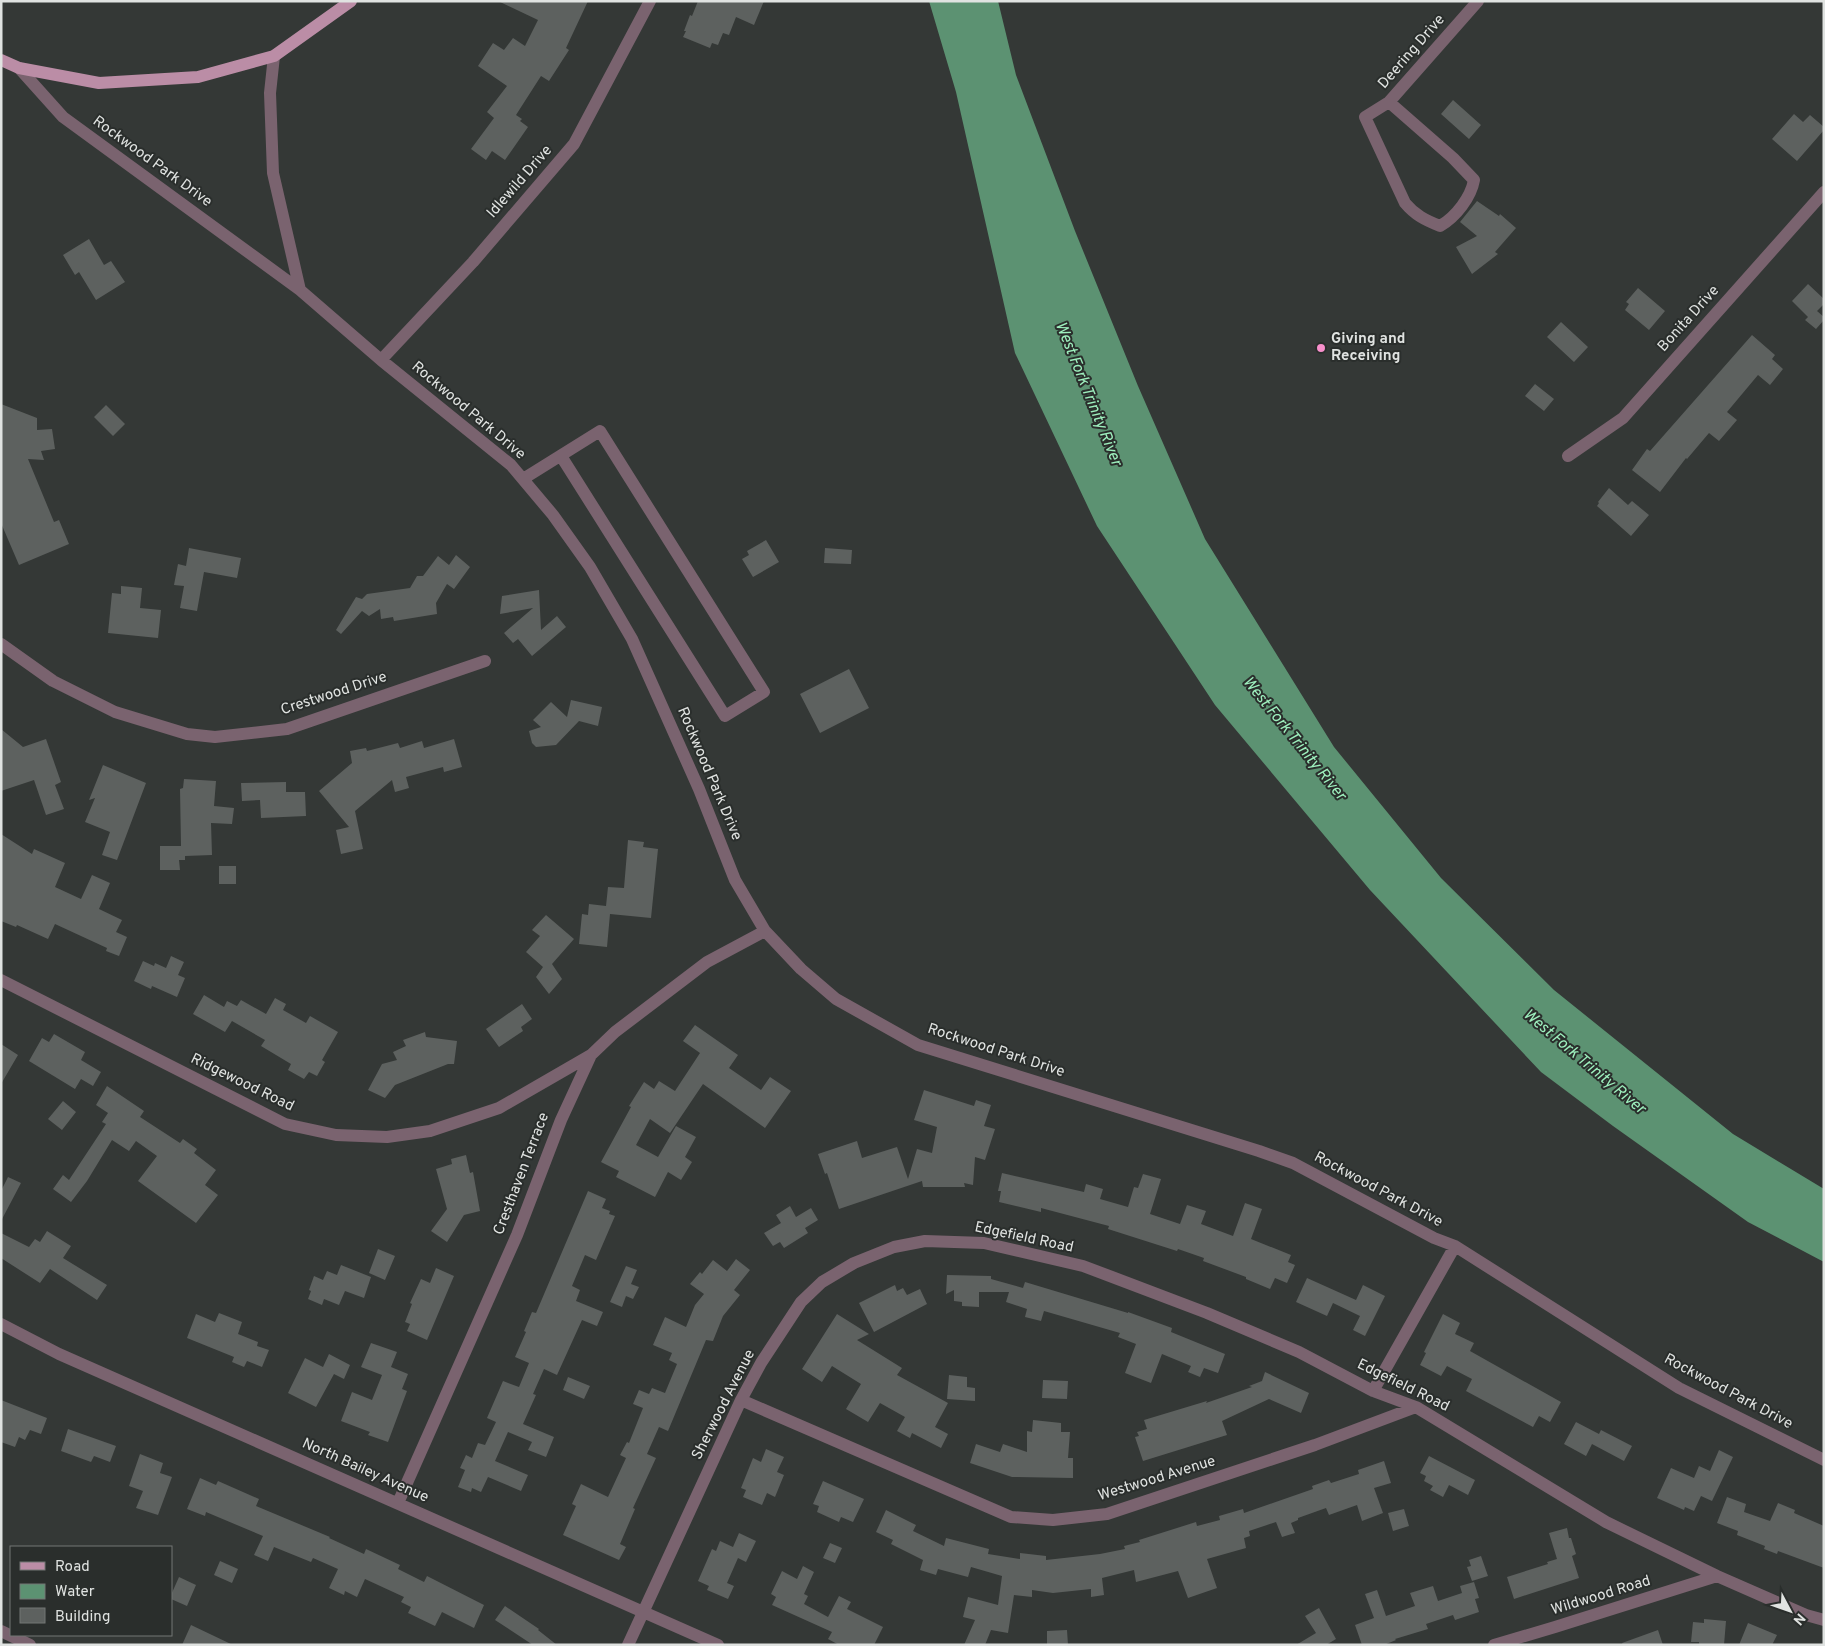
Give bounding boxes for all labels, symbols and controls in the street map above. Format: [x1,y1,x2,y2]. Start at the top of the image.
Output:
street label: Deering Drive [1375,11,1449,93]
street label: Rockwood Park Drive [88,112,216,212]
street label: Idlewild Drive [483,142,557,222]
street label: Bonita Drive [1654,282,1724,356]
water label: West Fork Trinity River [1050,319,1127,471]
place label: Giving and Receiving [1331,330,1406,366]
marker: Giving and Receiving [1315,342,1327,354]
street label: Rockwood Park Drive [407,358,529,464]
street label: Crestwood Drive [278,668,390,720]
water label: West Fork Trinity River [1238,673,1351,807]
street label: Rockwood Park Drive [672,704,746,844]
water label: West Fork Trinity River [1519,1005,1651,1120]
street label: Rockwood Park Drive [925,1020,1067,1082]
street label: Ridgewood Road [187,1050,297,1116]
street label: Cresthaven Terrace [490,1110,554,1238]
street label: Rockwood Park Drive [1310,1148,1446,1232]
street label: Edgefield Road [973,1218,1075,1258]
street label: Sherwood Avenue [688,1347,760,1463]
street label: Rockwood Park Drive [1660,1350,1796,1434]
street label: Edgefield Road [1354,1355,1452,1417]
street label: North Bailey Avenue [299,1435,431,1507]
street label: Westwood Avenue [1096,1452,1218,1506]
legend [10,1546,172,1636]
text: Road [55,1558,90,1577]
street label: Wildwood Road [1549,1572,1653,1620]
text: Water [55,1583,95,1602]
north arrow [1765,1586,1815,1636]
text: Building [55,1608,110,1627]
text: N [1789,1609,1808,1628]

